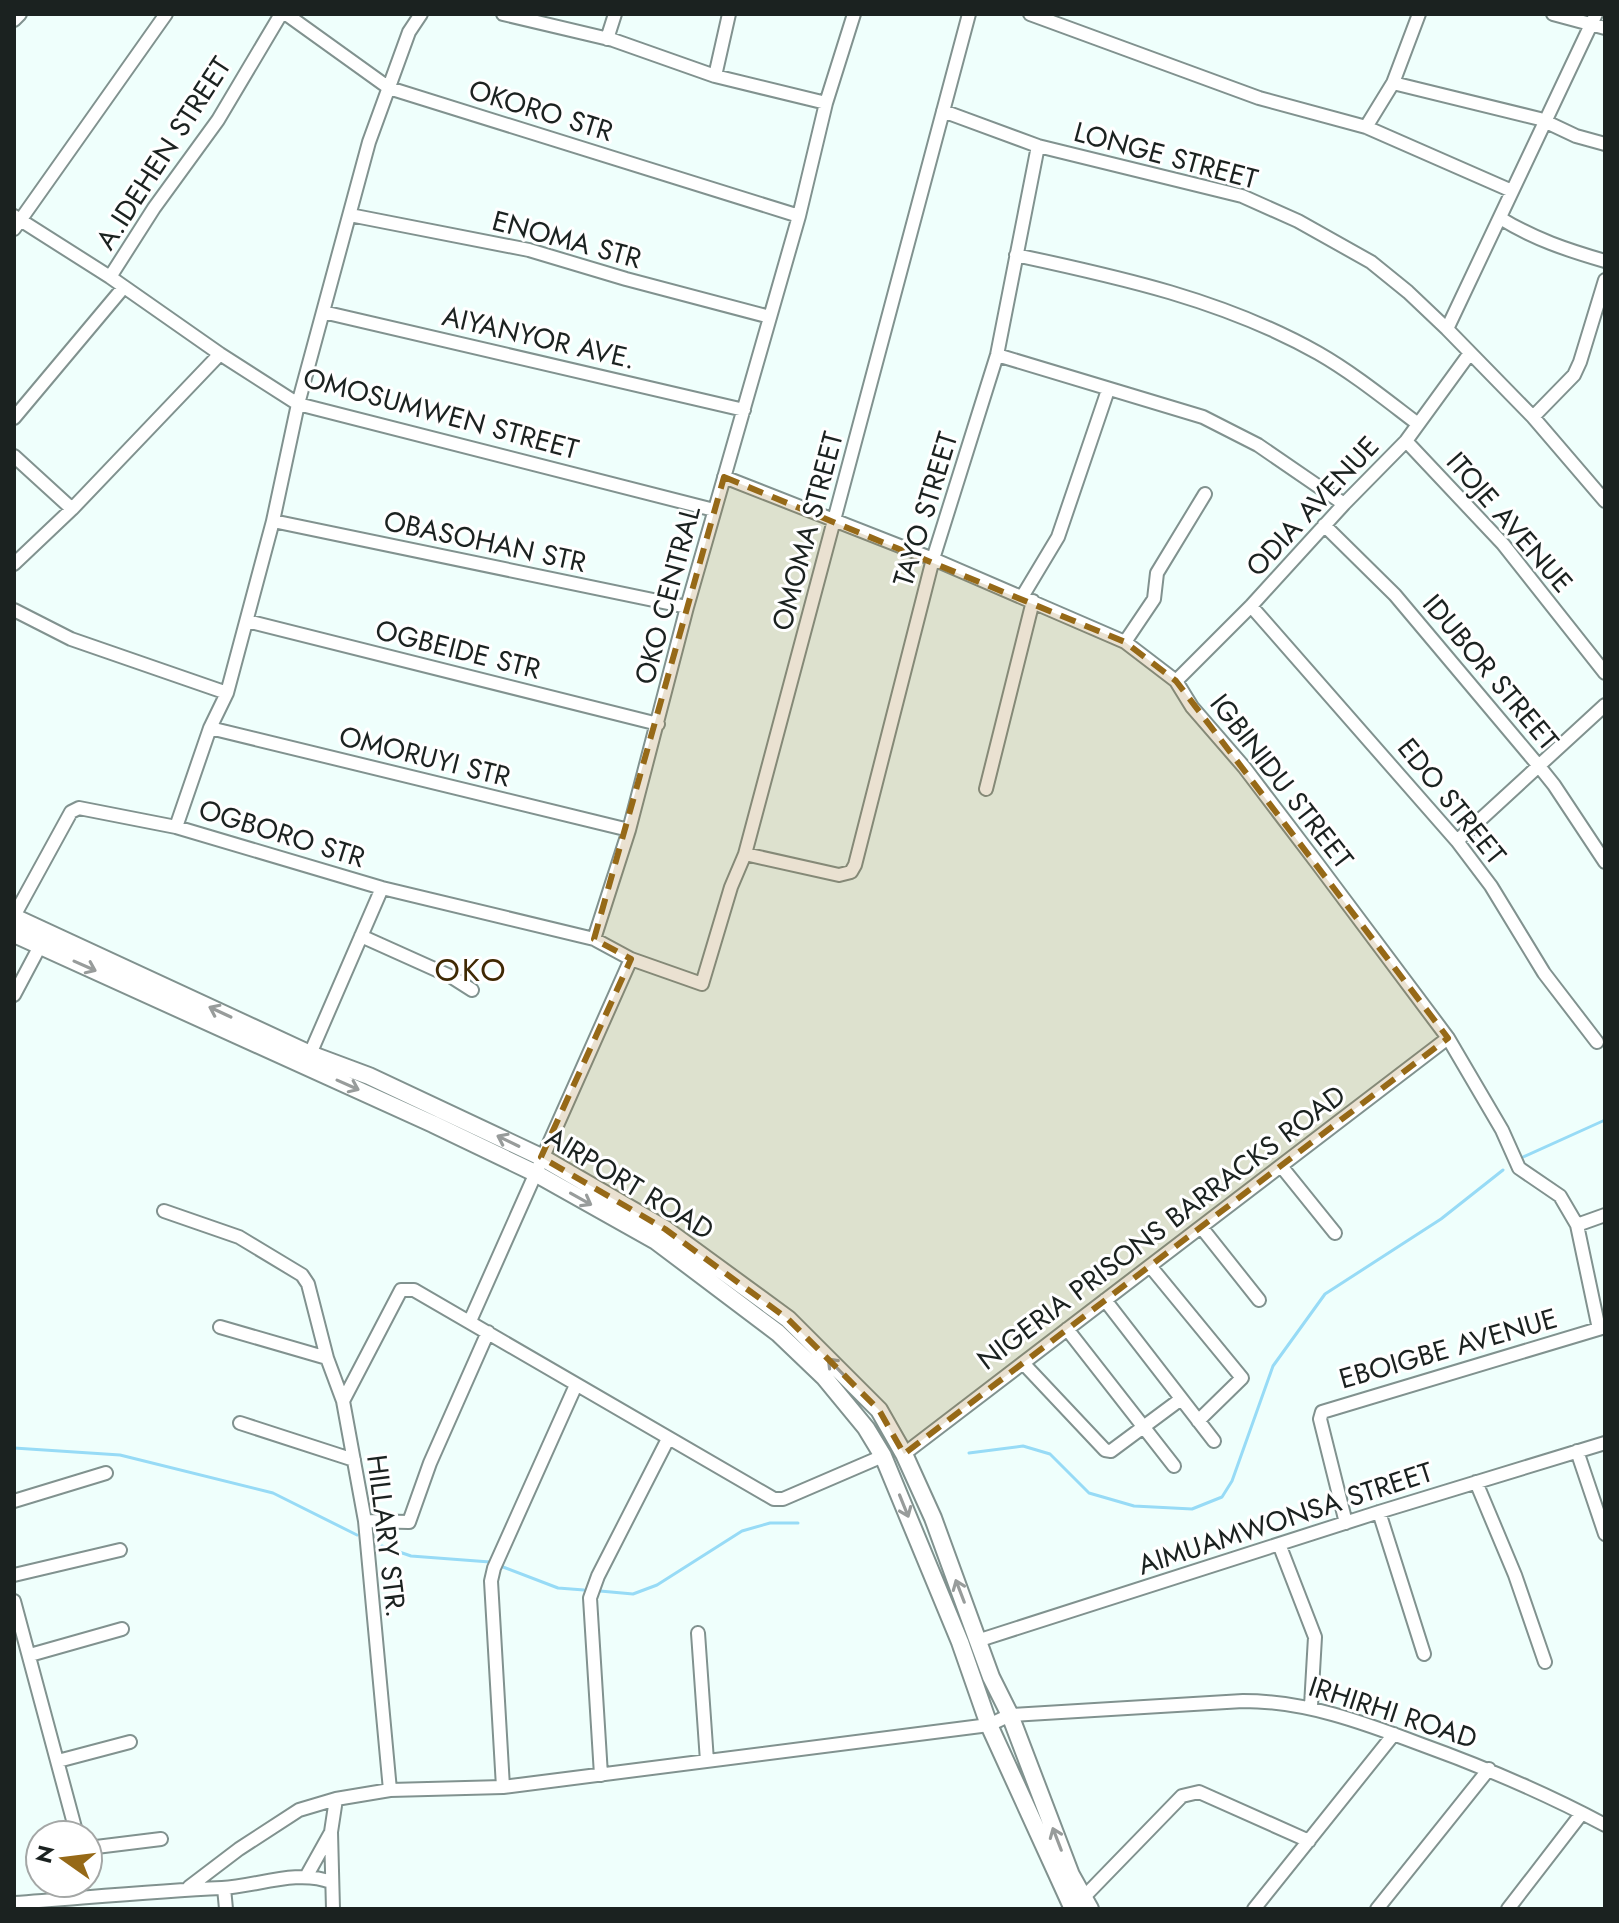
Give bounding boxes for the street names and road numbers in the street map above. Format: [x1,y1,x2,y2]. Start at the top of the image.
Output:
street label: A.IDEHEN STREET [86,49,241,258]
street label: OKORO STR [464,69,618,152]
street label: LONGE STREET [1069,111,1262,200]
street label: ENOMA STR [488,200,646,279]
street label: AIYANYOR AVE. [438,295,639,380]
street label: OMOSUMWEN STREET [299,357,583,470]
street label: OMOMA STREET [761,427,854,635]
street label: TAYO STREET [883,427,968,591]
street label: ODIA AVENUE [1236,427,1388,586]
street label: ITOJE AVENUE [1437,443,1583,602]
street label: OBASOHAN STR [380,500,590,583]
street label: OKO CENTRAL [624,501,711,689]
street label: IDUBOR STREET [1413,585,1568,759]
street label: OGBEIDE STR [371,609,545,690]
street label: IGBINIDU STREET [1200,685,1363,878]
street label: OMORUYI STR [335,715,515,798]
street label: EDO STREET [1388,729,1516,874]
street label: OGBORO STR [194,789,370,878]
street label: NIGERIA PRISONS BARRACKS ROAD [969,1075,1354,1380]
street label: AIRPORT ROAD [538,1117,722,1250]
street label: EBOIGBE AVENUE [1334,1298,1562,1399]
street label: AIMUAMWONSA STREET [1132,1451,1438,1586]
street label: HILLARY STR. [356,1452,417,1620]
street label: IRHIRHI ROAD [1303,1666,1482,1759]

